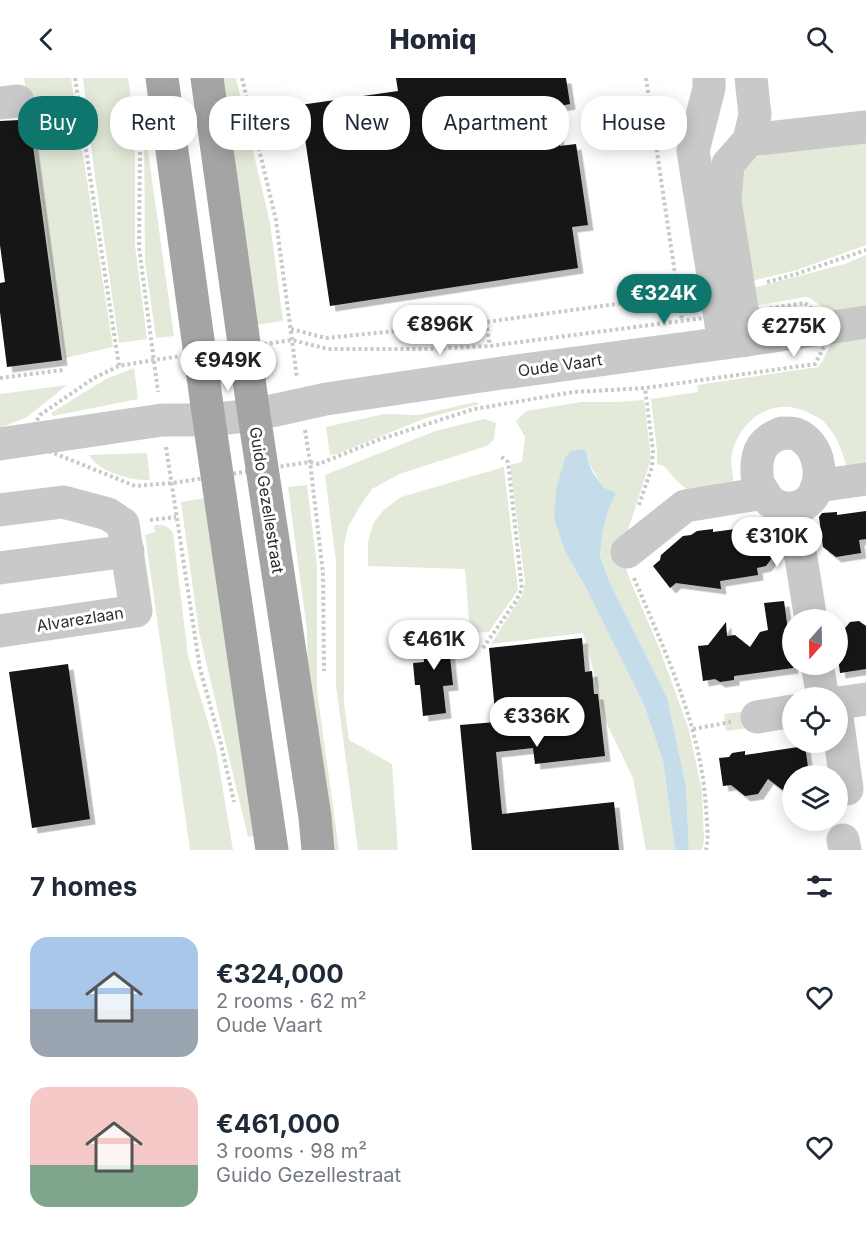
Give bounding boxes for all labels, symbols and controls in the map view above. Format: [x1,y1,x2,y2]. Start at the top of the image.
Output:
icon: back [30,23,63,56]
text: Homiq [390,23,476,56]
icon: search [803,23,836,56]
chip: Buy [18,96,98,150]
chip: Rent [110,96,197,150]
chip: Filters [209,96,311,150]
chip: New [323,96,410,150]
chip: Apartment [422,96,569,150]
chip: House [581,96,687,150]
pin: €324K [622,274,706,325]
text: €324K [631,281,697,305]
pin: €896K [398,305,482,356]
pin: €275K [752,307,836,358]
text: €896K [406,312,474,336]
text: €275K [762,314,826,338]
pin: €949K [186,341,270,392]
text: €949K [194,348,262,372]
street label: Oude Vaart [517,349,603,381]
street label: Guido Gezellestraat [246,425,288,575]
pin: €310K [735,517,819,568]
text: €310K [745,524,809,548]
street label: Alvarezlaan [35,602,125,636]
north arrow [782,609,848,675]
map controls [782,609,848,831]
pin: €461K [392,620,476,671]
text: €461K [402,627,466,651]
button: locate [782,687,848,753]
pin: €336K [495,697,579,748]
text: €336K [504,704,570,728]
button: layers [782,765,848,831]
icon: filters [803,870,836,903]
text: 7 homes [30,871,137,902]
text: €324,000 [216,958,344,989]
icon: home [78,961,150,1033]
icon: heart [803,981,836,1014]
text: 2 rooms · 62 m² [216,989,367,1013]
text: Oude Vaart [216,1013,322,1037]
text: €461,000 [216,1108,340,1139]
icon: home [78,1111,150,1183]
icon: heart [803,1131,836,1164]
text: 3 rooms · 98 m² [216,1139,367,1163]
text: Guido Gezellestraat [216,1163,401,1187]

